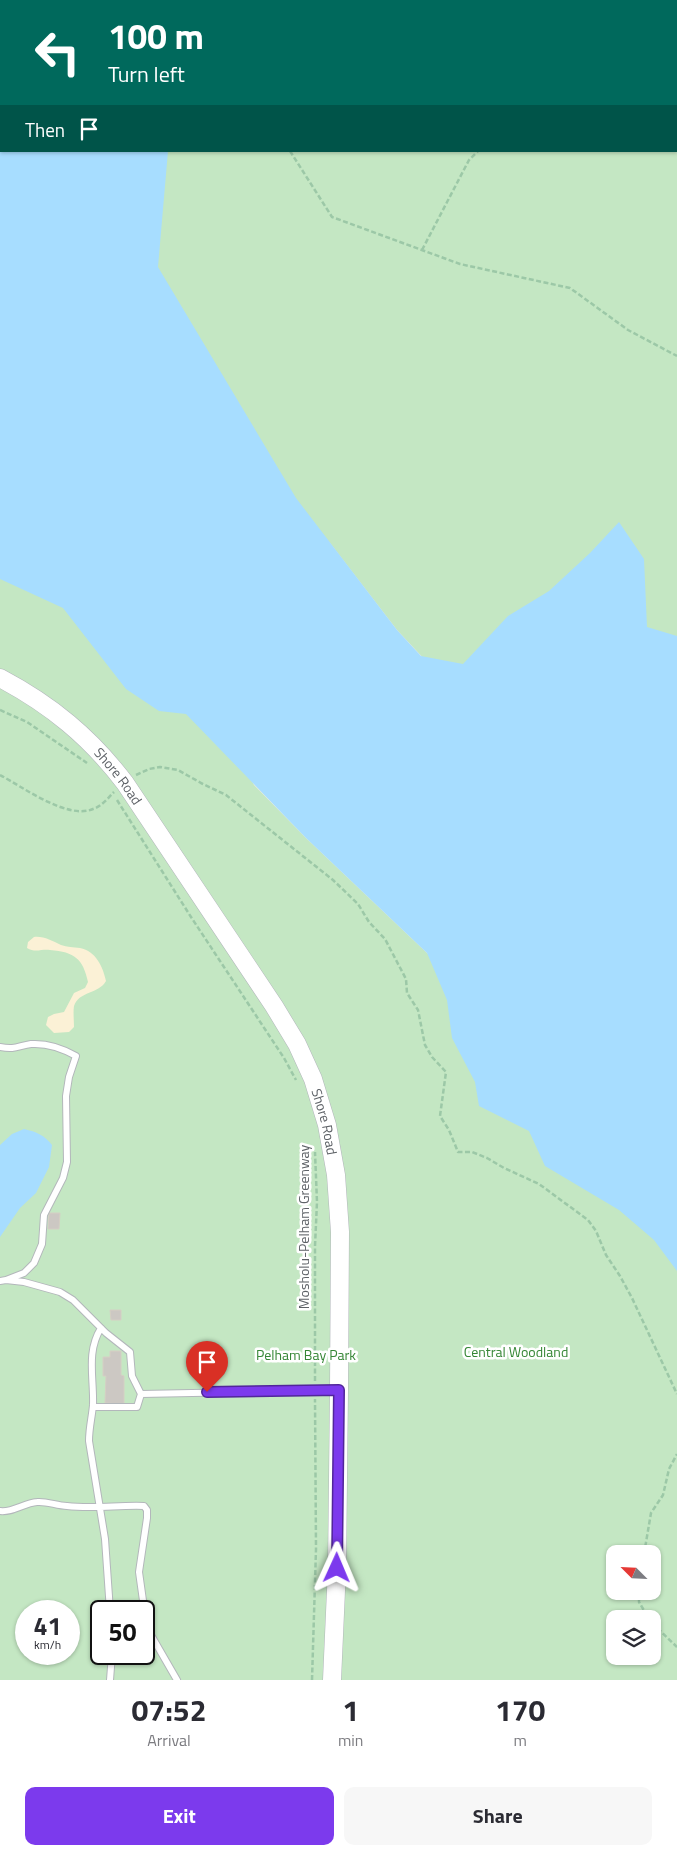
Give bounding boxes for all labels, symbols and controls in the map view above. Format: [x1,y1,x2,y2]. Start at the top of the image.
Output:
text: 100 m [108,9,204,63]
icon: left [25,20,90,85]
text: Turn left [108,57,185,91]
text: Then [25,115,65,144]
icon: arrive [75,115,103,143]
street label: Shore Road [90,742,148,809]
street label: Shore Road [306,1086,343,1156]
street label: Mosholu-Pelham Greenway [293,1145,314,1309]
pin [186,1341,228,1392]
park label: Central Woodland [464,1341,568,1362]
park label: Pelham Bay Park [256,1344,356,1365]
icon: arrive [193,1348,221,1376]
position arrow [310,1541,362,1593]
north arrow [606,1545,661,1600]
map controls [606,1545,661,1665]
speed limit sign: 50 [90,1600,155,1665]
text: 41 [33,1607,62,1645]
button: layers [606,1610,661,1665]
text: km/h [34,1635,61,1654]
text: 07:52 [132,1687,206,1733]
text: 1 [342,1687,359,1733]
text: 170 [495,1687,545,1733]
text: Arrival [147,1728,191,1752]
text: min [338,1728,363,1752]
text: m [514,1728,527,1752]
button: Exit [25,1787,334,1845]
button: Share [344,1787,652,1845]

